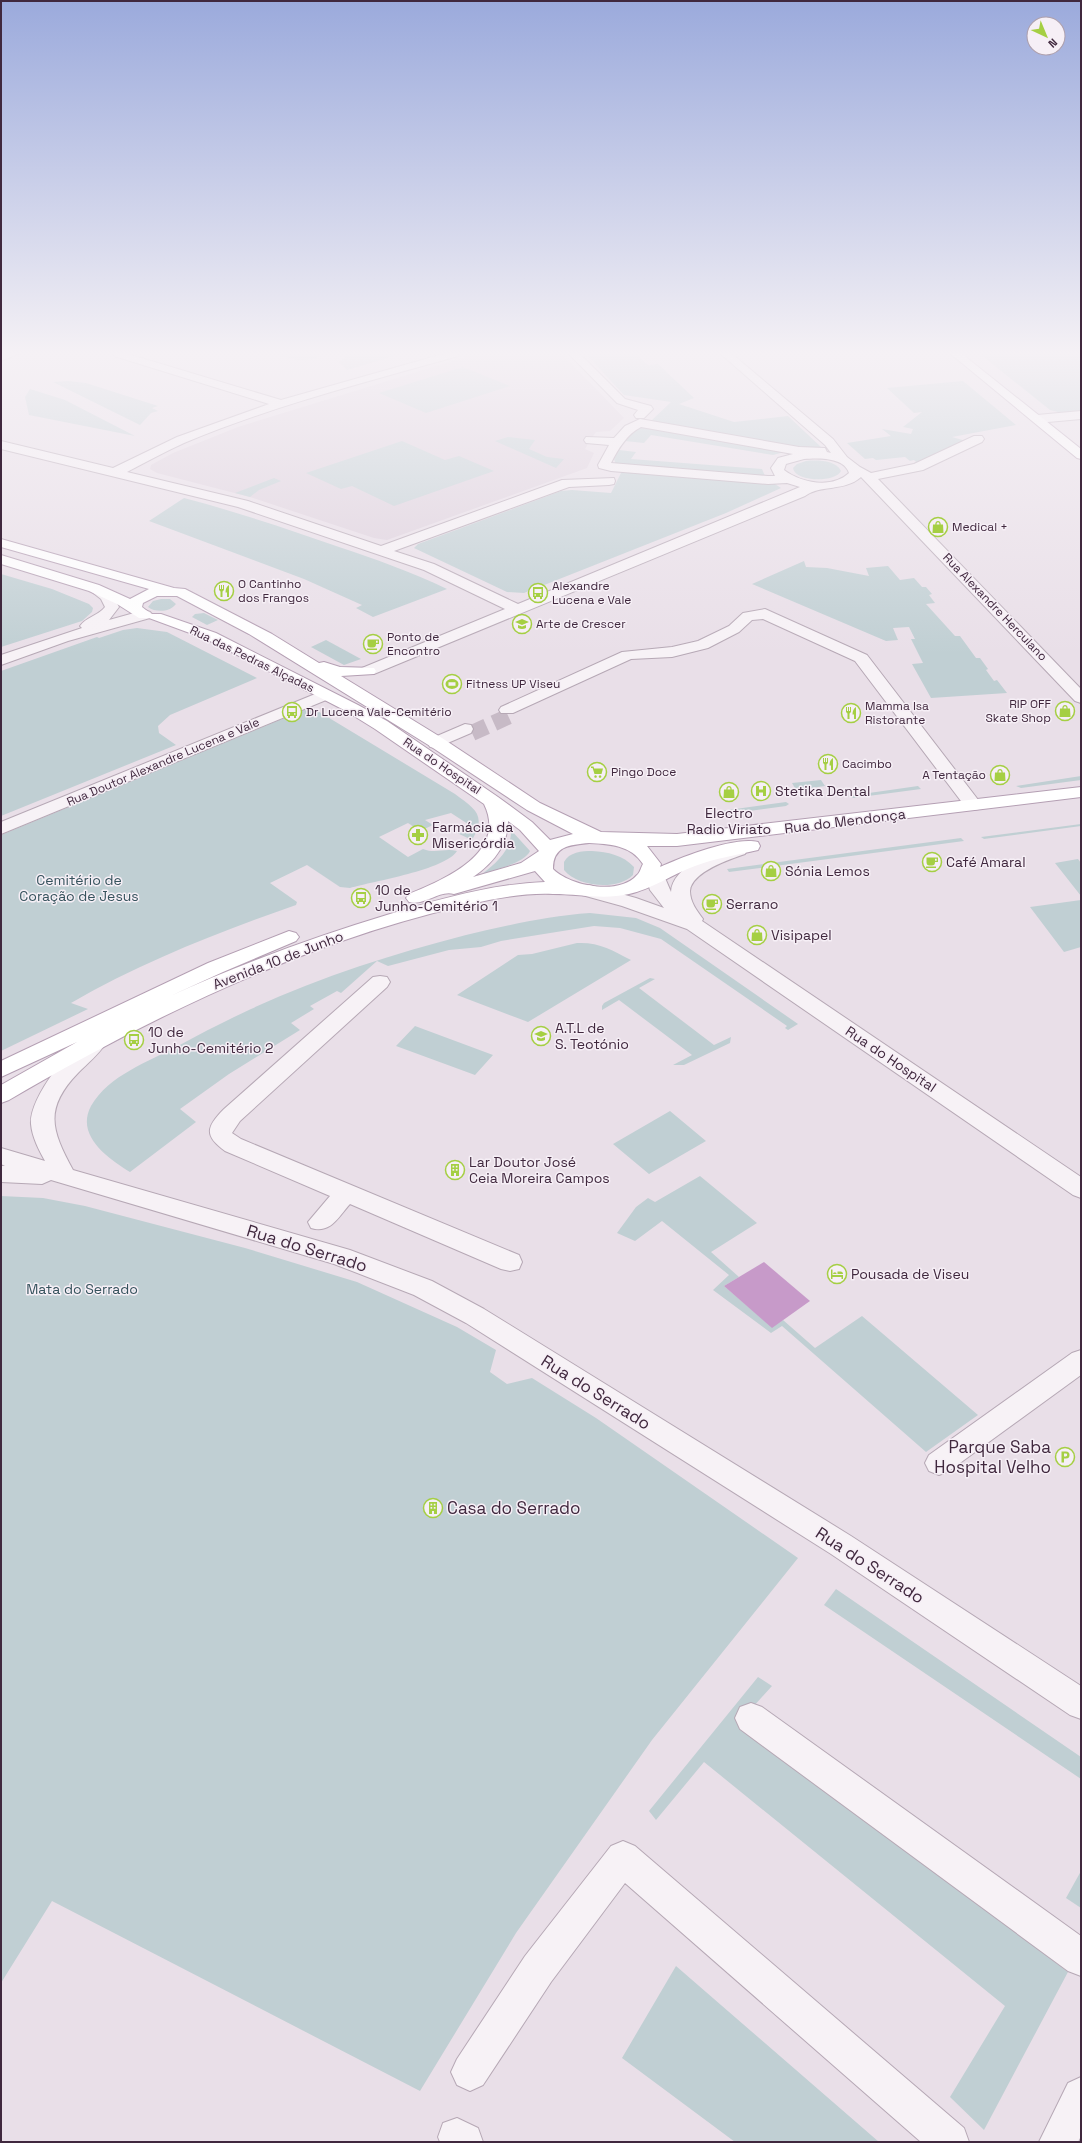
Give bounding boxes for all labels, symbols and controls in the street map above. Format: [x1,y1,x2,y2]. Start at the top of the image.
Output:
north arrow [1026,16,1066,56]
text: N [1045,36,1060,51]
shop icon: Medical + [927,516,949,538]
place label: Medical + [952,519,1008,535]
street label: Rua Alexandre Herculano [939,550,1051,664]
place label: O Cantinho dos Frangos [238,576,309,606]
place label: Alexandre Lucena e Vale [552,578,631,608]
restaurant icon: O Cantinho dos Frangos [213,580,235,602]
bus stop icon: Alexandre Lucena e Vale [527,582,549,604]
school or university icon: Arte de Crescer [511,613,533,635]
place label: Arte de Crescer [536,616,626,632]
street label: Rua das Pedras Alçadas [187,622,317,696]
place label: Ponto de Encontro [387,629,440,659]
cafe icon: Ponto de Encontro [362,633,384,655]
sports icon: Fitness UP Viseu [441,673,463,695]
place label: Fitness UP Viseu [466,676,560,692]
place label: RIP OFF Skate Shop [985,696,1052,726]
place label: Mamma Isa Ristorante [865,698,929,728]
shop icon: RIP OFF Skate Shop [1054,700,1076,722]
bus stop icon: Dr Lucena Vale-Cemitério [281,701,303,723]
restaurant icon: Mamma Isa Ristorante [840,702,862,724]
place label: Dr Lucena Vale-Cemitério [306,704,452,720]
street label: Rua Doutor Alexandre Lucena e Vale [64,714,262,810]
street label: Rua do Hospital [400,734,484,798]
restaurant icon: Cacimbo [817,753,839,775]
place label: Cacimbo [842,756,892,772]
supermarket icon: Pingo Doce [586,761,608,783]
place label: Pingo Doce [611,764,676,780]
shop icon: A Tentação [989,764,1011,786]
place label: A Tentação [922,767,986,783]
hospital icon: Stetika Dental [750,780,772,802]
shop icon: Electro Radio Viriato [718,781,740,803]
place label: Stetika Dental [775,782,871,800]
place label: Electro Radio Viriato [687,804,771,838]
street label: Rua do Mendonça [783,805,907,837]
place label: Farmácia da Misericórdia [432,818,514,852]
pharmacy icon: Farmácia da Misericórdia [407,824,429,846]
cafe icon: Café Amaral [921,851,943,873]
place label: Café Amaral [946,853,1026,871]
shop icon: Sónia Lemos [760,860,782,882]
place label: Sónia Lemos [785,862,870,880]
park label: Cemitério de Coração de Jesus [19,871,139,905]
place label: 10 de Junho-Cemitério 1 [375,881,498,915]
bus stop icon: 10 de Junho-Cemitério 1 [350,887,372,909]
cafe icon: Serrano [701,893,723,915]
place label: Serrano [726,895,778,913]
shop icon: Visipapel [746,924,768,946]
place label: Visipapel [771,926,832,944]
street label: Avenida 10 de Junho [210,927,346,993]
place label: A.T.L de S. Teotónio [555,1019,629,1053]
street label: Rua do Hospital [842,1022,940,1096]
place label: 10 de Junho-Cemitério 2 [148,1023,273,1057]
school or university icon: A.T.L de S. Teotónio [530,1025,552,1047]
bus stop icon: 10 de Junho-Cemitério 2 [123,1029,145,1051]
place label: Lar Doutor José Ceia Moreira Campos [469,1153,610,1187]
building icon: Lar Doutor José Ceia Moreira Campos [444,1159,466,1181]
street label: Rua do Serrado [244,1219,370,1277]
hotel icon: Pousada de Viseu [826,1263,848,1285]
place label: Pousada de Viseu [851,1265,969,1283]
park label: Mata do Serrado [26,1280,138,1298]
street label: Rua do Serrado [537,1350,655,1434]
place label: Parque Saba Hospital Velho [934,1436,1051,1478]
parking icon: Parque Saba Hospital Velho [1054,1446,1076,1468]
building icon: Casa do Serrado [422,1497,444,1519]
place label: Casa do Serrado [447,1497,580,1519]
street label: Rua do Serrado [812,1522,928,1608]

